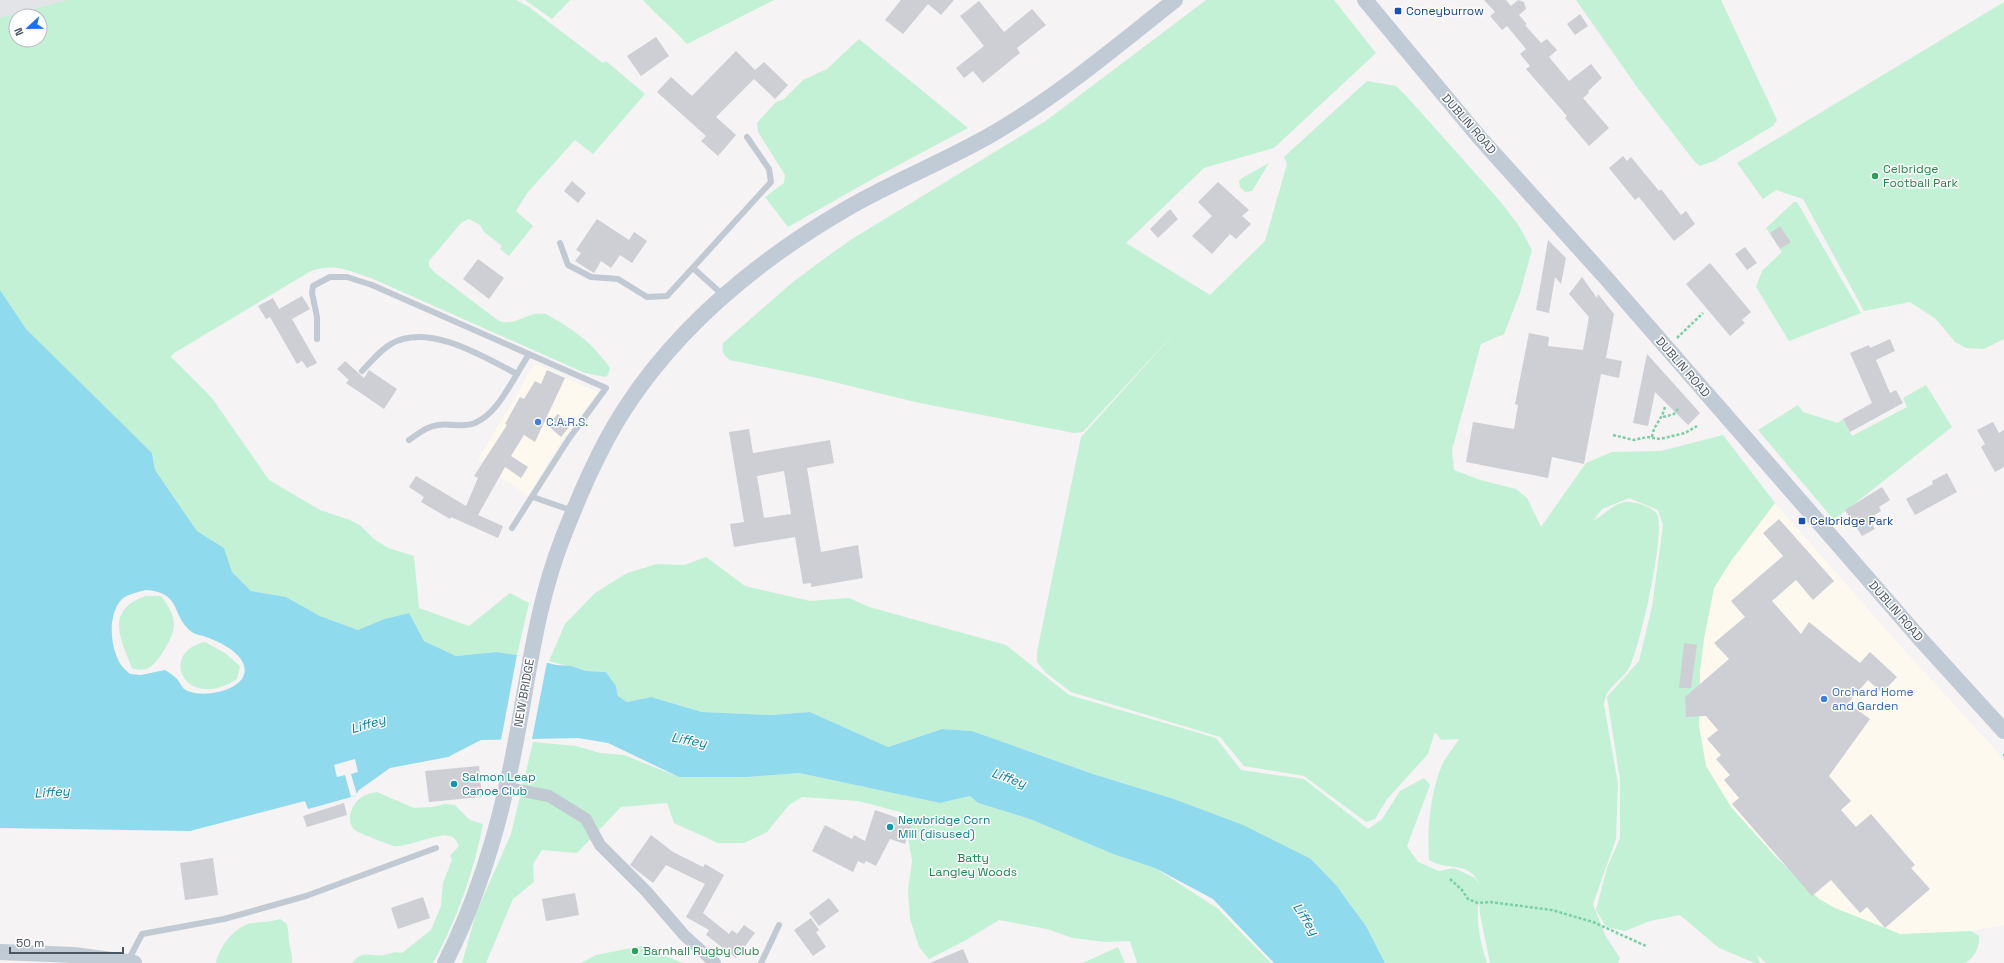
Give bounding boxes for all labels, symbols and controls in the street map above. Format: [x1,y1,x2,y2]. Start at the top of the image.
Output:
place label: Coneyburrow [1406,3,1484,19]
marker: Coneyburrow [1393,6,1403,16]
north arrow [8,8,48,48]
text: N [11,26,27,38]
street label: DUBLIN ROAD [1438,90,1500,158]
place label: Celbridge Football Park [1883,161,1959,191]
marker: Celbridge Football Park [1870,171,1880,181]
street label: DUBLIN ROAD [1652,333,1714,401]
place label: C.A.R.S. [546,414,588,430]
marker: C.A.R.S. [533,417,543,427]
place label: Celbridge Park [1810,513,1894,529]
marker: Celbridge Park [1797,516,1807,526]
street label: DUBLIN ROAD [1865,577,1927,645]
street label: NEW BRIDGE [510,657,538,729]
place label: Orchard Home and Garden [1832,684,1914,714]
marker: Orchard Home and Garden [1819,694,1829,704]
water label: Liffey [349,710,388,737]
water label: Liffey [670,729,709,752]
water label: Liffey [989,764,1030,792]
place label: Salmon Leap Canoe Club [462,769,536,799]
marker: Salmon Leap Canoe Club [449,779,459,789]
water label: Liffey [34,782,71,802]
place label: Newbridge Corn Mill (disused) [898,812,990,842]
marker: Newbridge Corn Mill (disused) [885,822,895,832]
park label: Batty Langley Woods [929,850,1017,880]
water label: Liffey [1289,899,1323,939]
scale bar [10,929,123,955]
text: 50 m [16,935,44,951]
place label: Barnhall Rugby Club [643,943,760,959]
marker: Barnhall Rugby Club [630,946,640,956]

